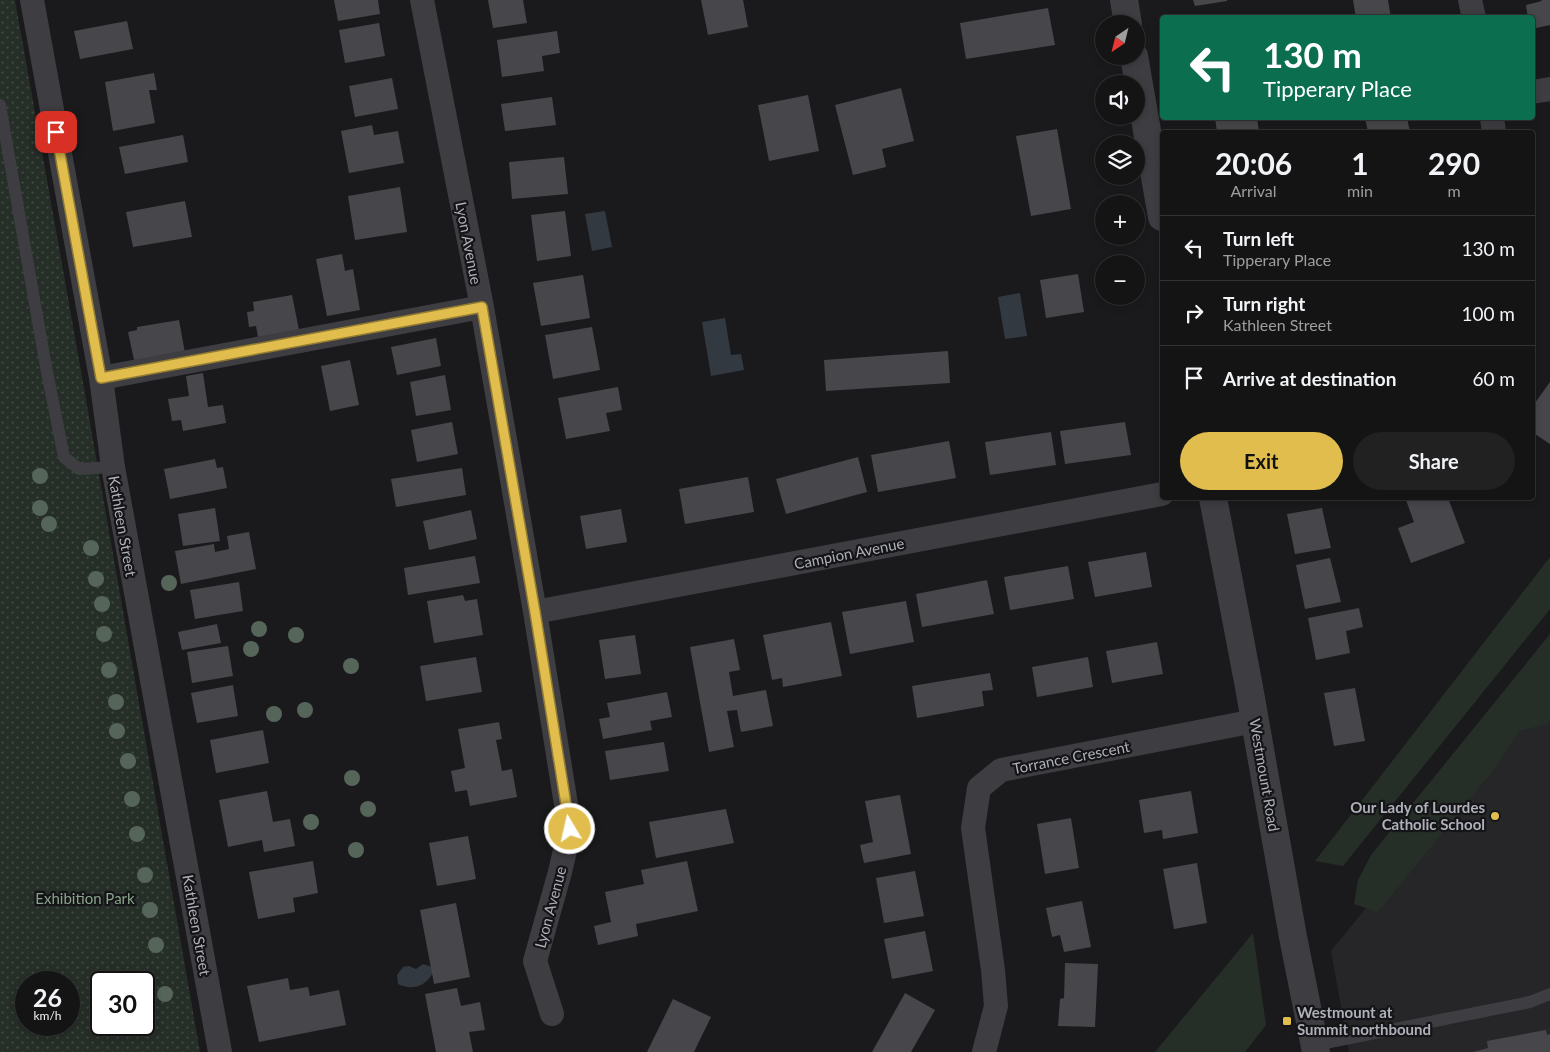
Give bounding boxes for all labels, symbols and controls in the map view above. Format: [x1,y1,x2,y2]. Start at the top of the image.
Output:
north arrow [1095,15,1145,65]
map controls [1095,15,1145,305]
text: 130 m [1263,33,1362,75]
icon: left [1180,35,1245,100]
button: sound [1095,75,1145,125]
text: Tipperary Place [1263,75,1412,102]
pin [35,111,77,153]
icon: arrive [42,118,70,146]
button: layers [1095,135,1145,185]
text: 20:06 [1215,145,1292,181]
text: 1 [1351,145,1369,181]
text: 290 [1428,145,1480,181]
text: Arrival [1230,181,1277,200]
text: min [1347,181,1373,200]
text: m [1447,181,1461,200]
button: + [1095,195,1145,245]
street label: Lyon Avenue [452,200,486,286]
text: Turn left [1223,227,1294,250]
icon: left [1180,234,1208,262]
text: 130 m [1461,237,1515,260]
text: Tipperary Place [1223,250,1331,269]
button: − [1095,255,1145,305]
text: Turn right [1223,292,1305,315]
icon: right [1180,299,1208,327]
text: 100 m [1461,302,1515,325]
text: Kathleen Street [1223,315,1332,334]
icon: arrive [1180,364,1208,392]
text: Arrive at destination [1223,367,1396,390]
text: 60 m [1472,367,1515,390]
button: Exit [1180,432,1343,490]
button: Share [1353,432,1515,490]
street label: Kathleen Street [105,474,141,578]
street label: Campion Avenue [792,533,906,572]
street label: Westmount Road [1246,717,1284,833]
street label: Torrance Crescent [1011,737,1132,777]
place label: Our Lady of Lourdes Catholic School [1350,798,1485,833]
position arrow [543,802,595,854]
marker: Our Lady of Lourdes Catholic School [1489,810,1501,822]
street label: Lyon Avenue [530,864,570,950]
street label: Kathleen Street [179,873,215,977]
park label: Exhibition Park [35,889,135,907]
speed limit sign: 30 [90,971,155,1036]
text: 26 [33,982,62,1012]
place label: Westmount at Summit northbound [1297,1003,1431,1038]
text: km/h [33,1008,62,1023]
marker: Westmount at Summit northbound [1281,1015,1293,1027]

